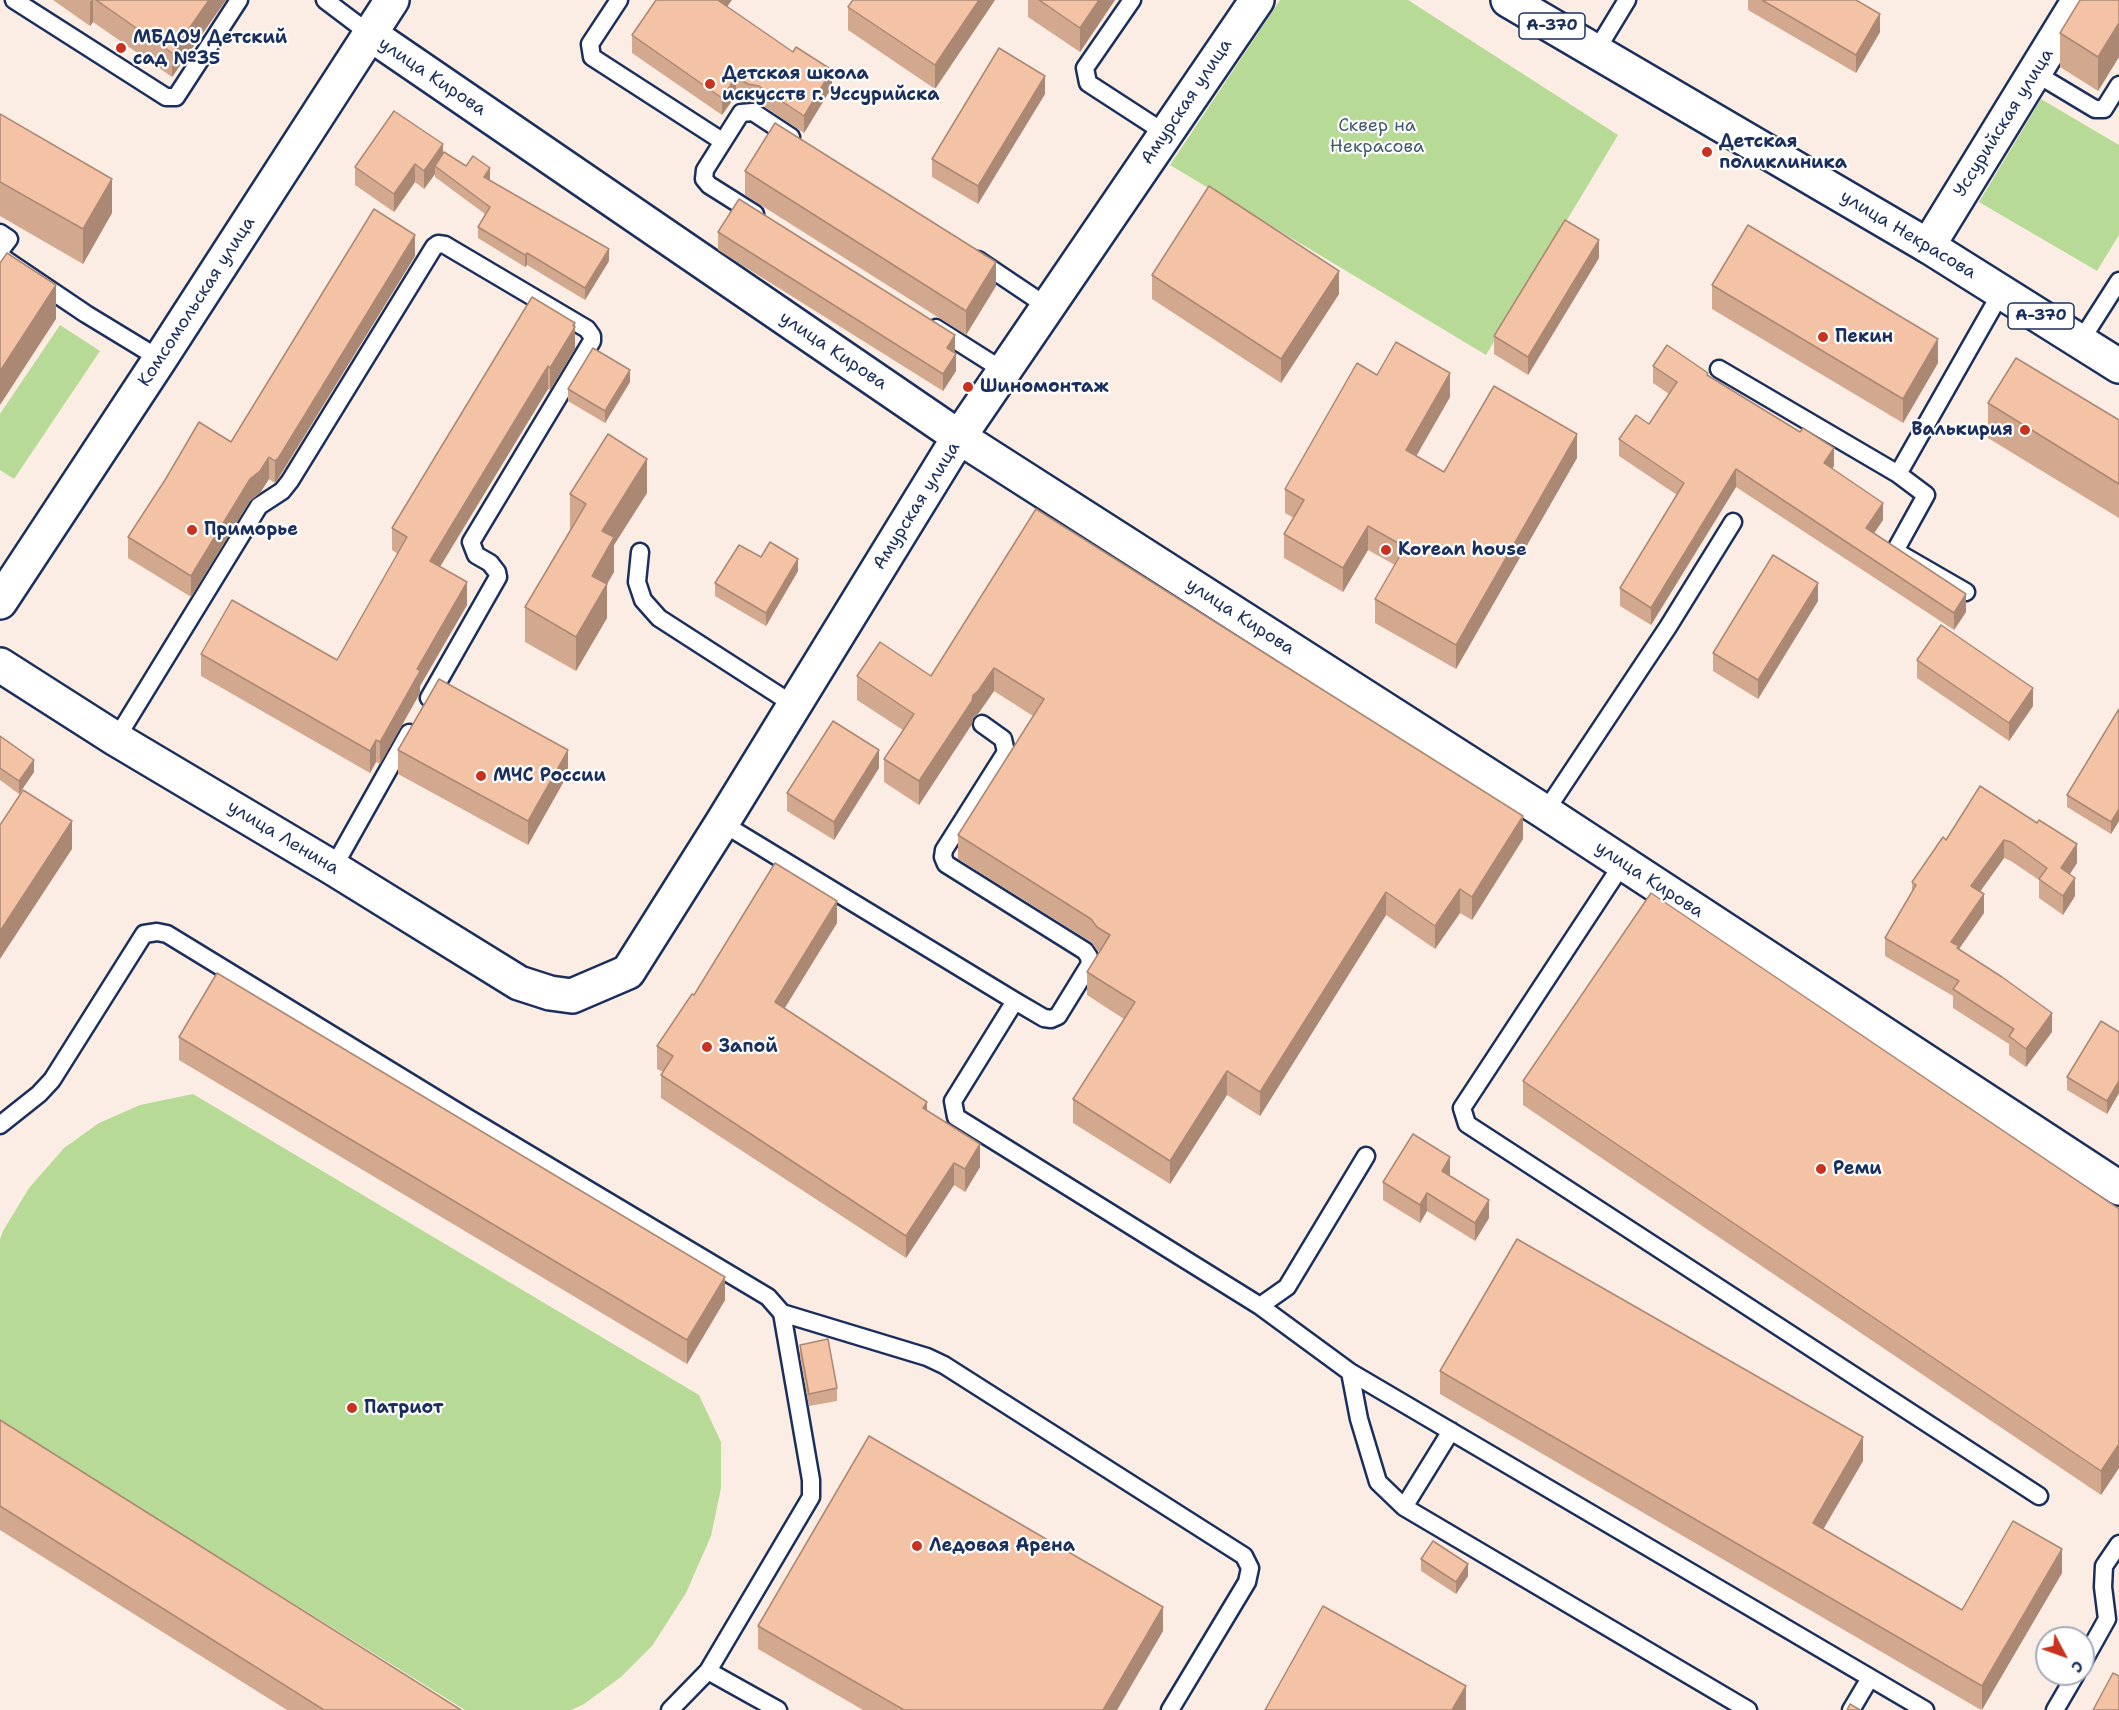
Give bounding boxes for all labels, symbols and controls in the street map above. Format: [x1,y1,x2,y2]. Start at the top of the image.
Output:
road number: А-370 [1519,13,1585,39]
place label: МБДОУ Детский сад №35 [133,27,287,70]
street label: улица Кирова [374,33,490,121]
street label: Амурская улица [1137,35,1237,169]
marker: МБДОУ Детский сад №35 [114,41,128,55]
street label: Уссурийская улица [1950,45,2058,201]
place label: Детская школа искусств г. Уссурийска [722,63,939,106]
marker: Детская школа искусств г. Уссурийска [703,77,717,91]
park label: Сквер на Некрасова [1330,115,1424,158]
place label: Детская поликлиника [1719,131,1847,174]
marker: Детская поликлиника [1700,145,1714,159]
street label: улица Некрасова [1836,186,1980,284]
street label: Комсомольская улица [134,213,260,391]
road number: А-370 [2008,303,2074,329]
street label: улица Кирова [775,307,891,395]
place label: Пекин [1835,326,1893,348]
marker: Пекин [1816,330,1830,344]
place label: Шиномонтаж [980,376,1109,398]
marker: Шиномонтаж [961,380,975,394]
place label: Валькирия [1911,419,2013,441]
marker: Валькирия [2018,423,2032,437]
street label: Амурская улица [869,438,965,574]
place label: Приморье [204,519,298,541]
marker: Приморье [185,523,199,537]
place label: Korean house [1398,539,1527,561]
marker: Korean house [1379,543,1393,557]
street label: улица Кирова [1182,574,1298,660]
place label: МЧС России [493,765,606,787]
marker: МЧС России [474,769,488,783]
street label: улица Ленина [223,796,343,880]
street label: улица Кирова [1591,837,1707,923]
place label: Запой [719,1036,778,1058]
marker: Запой [700,1040,714,1054]
place label: Реми [1833,1158,1882,1180]
marker: Реми [1814,1162,1828,1176]
place label: Патриот [364,1397,443,1419]
marker: Патриот [345,1401,359,1415]
place label: Ледовая Арена [929,1535,1075,1557]
marker: Ледовая Арена [910,1539,924,1553]
north arrow [2035,1626,2095,1686]
text: С [2066,1656,2089,1677]

